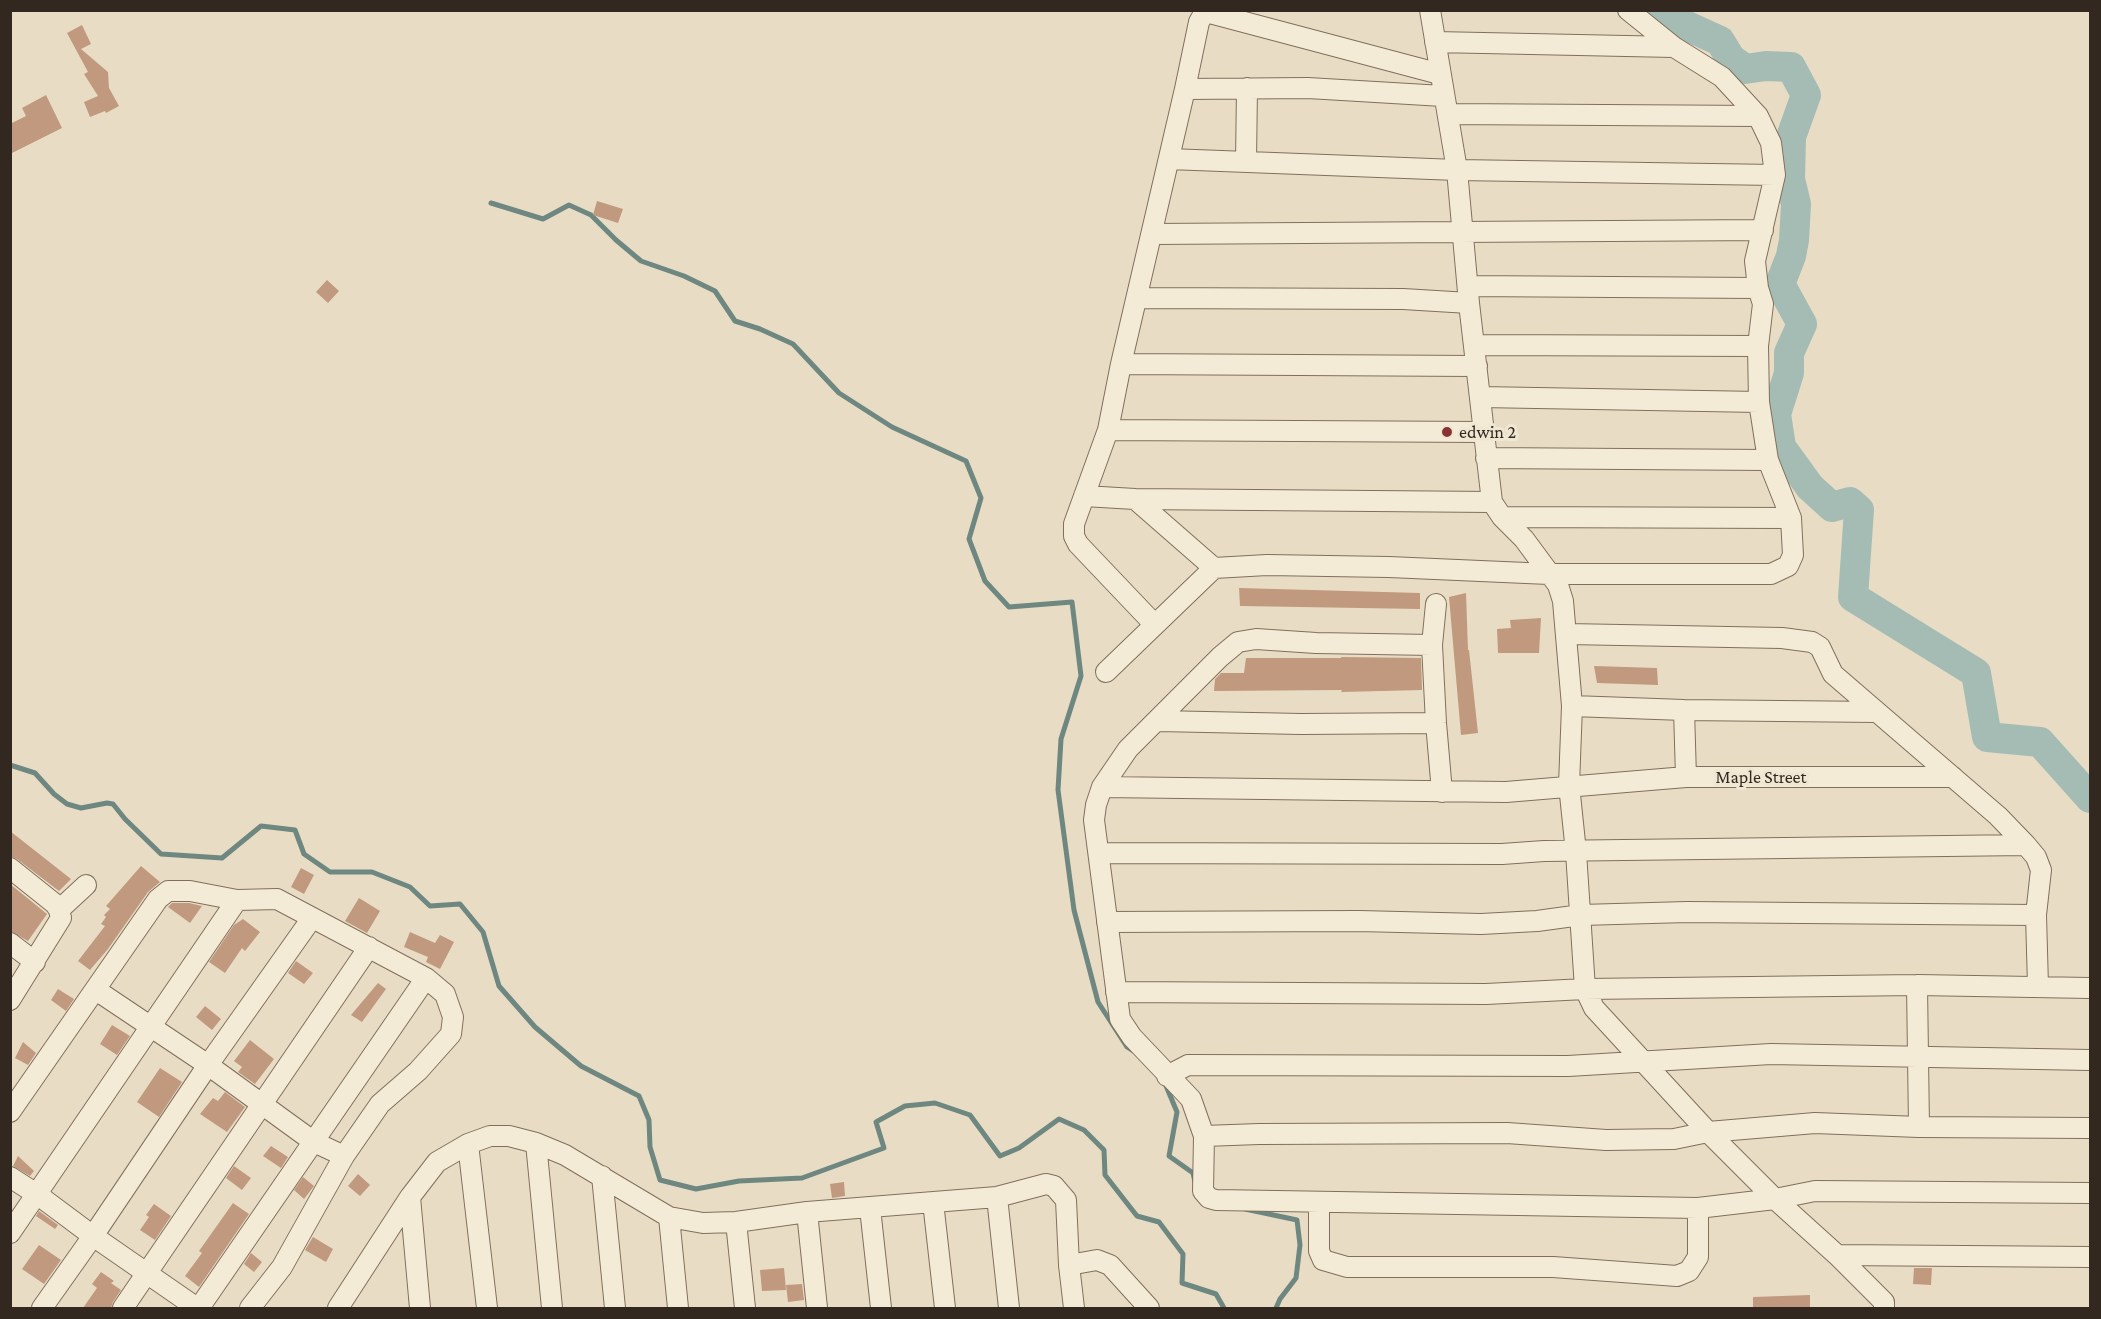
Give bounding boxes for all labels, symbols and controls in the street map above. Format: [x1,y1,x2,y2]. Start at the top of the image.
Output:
place label: edwin 2 [1459,421,1516,443]
marker: edwin 2 [1440,425,1454,439]
street label: Maple Street [1716,766,1806,788]

